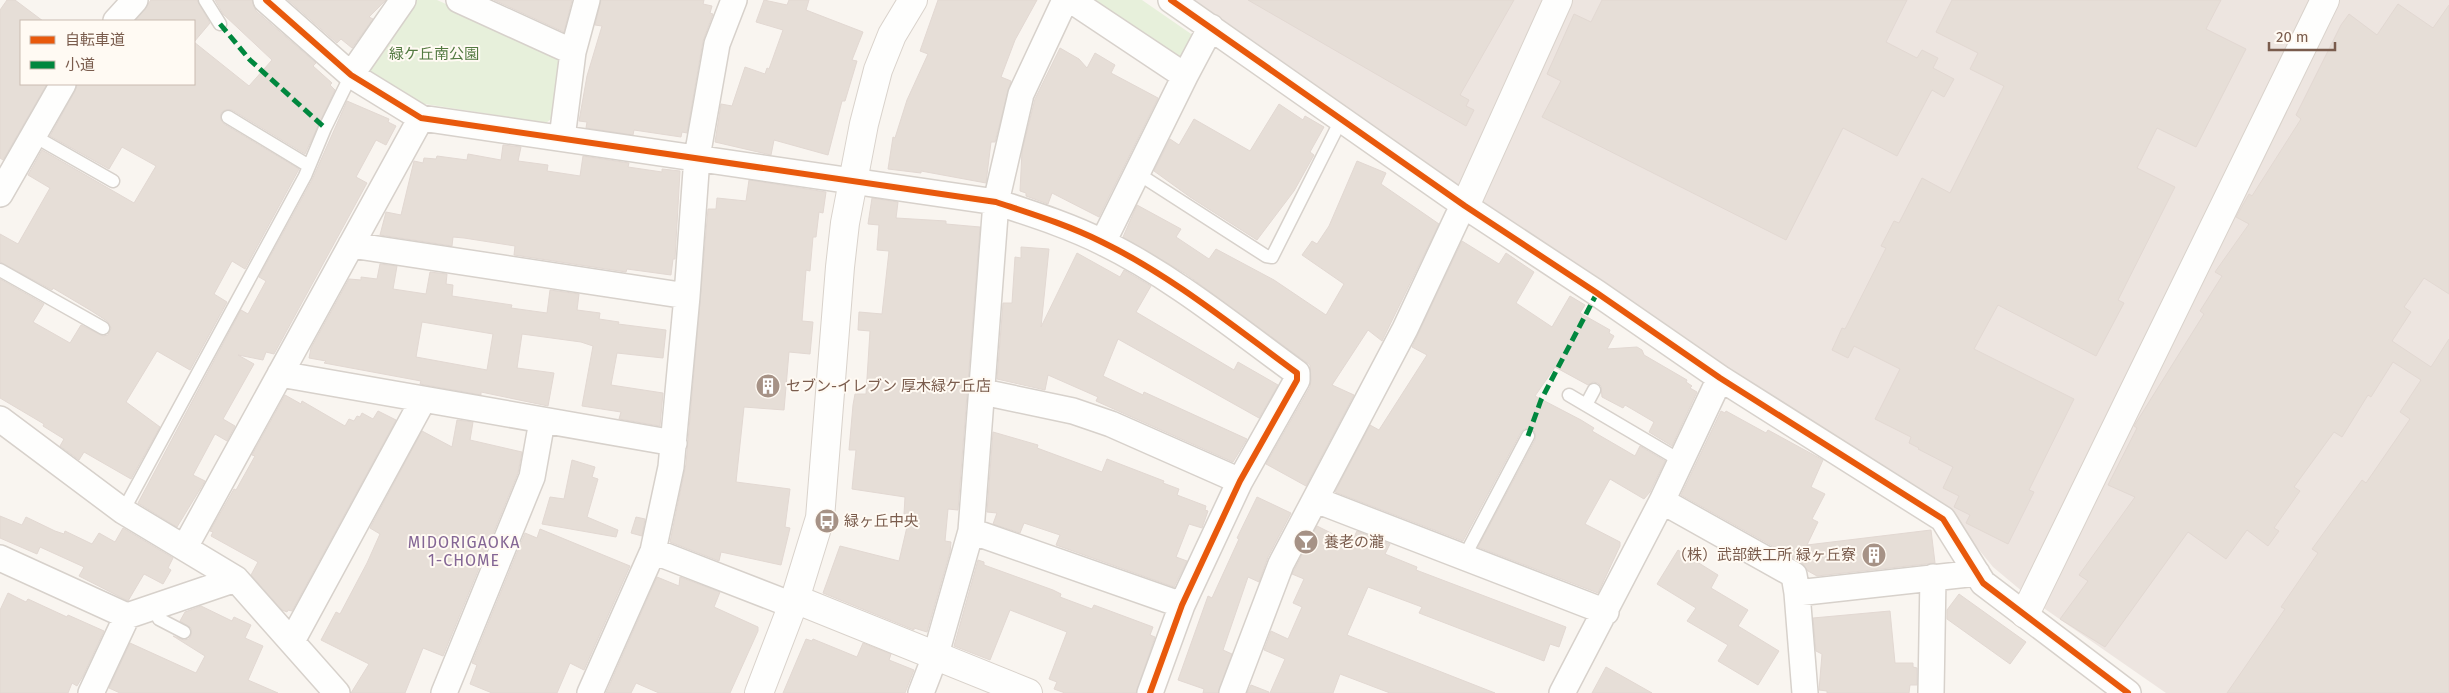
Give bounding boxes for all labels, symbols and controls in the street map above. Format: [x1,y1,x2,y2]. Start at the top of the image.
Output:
legend [20,20,195,85]
scale bar [2269,20,2335,52]
text: 20 m [2276,28,2309,46]
text: 自転車道 [65,31,125,49]
park label: 緑ケ丘南公園 [389,45,479,63]
text: 小道 [65,56,95,74]
building icon: セブン-イレブン 厚木緑ケ丘店 [755,373,781,399]
place label: セブン-イレブン 厚木緑ケ丘店 [786,377,991,395]
bus stop icon: 緑ヶ丘中央 [814,508,840,534]
place label: 緑ヶ丘中央 [844,512,919,530]
bar icon: 養老の瀧 [1293,529,1319,555]
district label: MIDORIGAOKA 1-CHOME [408,533,520,570]
place label: 養老の瀧 [1324,533,1384,551]
building icon: （株）武部鉄工所 緑ヶ丘寮 [1861,542,1887,568]
place label: （株）武部鉄工所 緑ヶ丘寮 [1672,546,1856,564]

